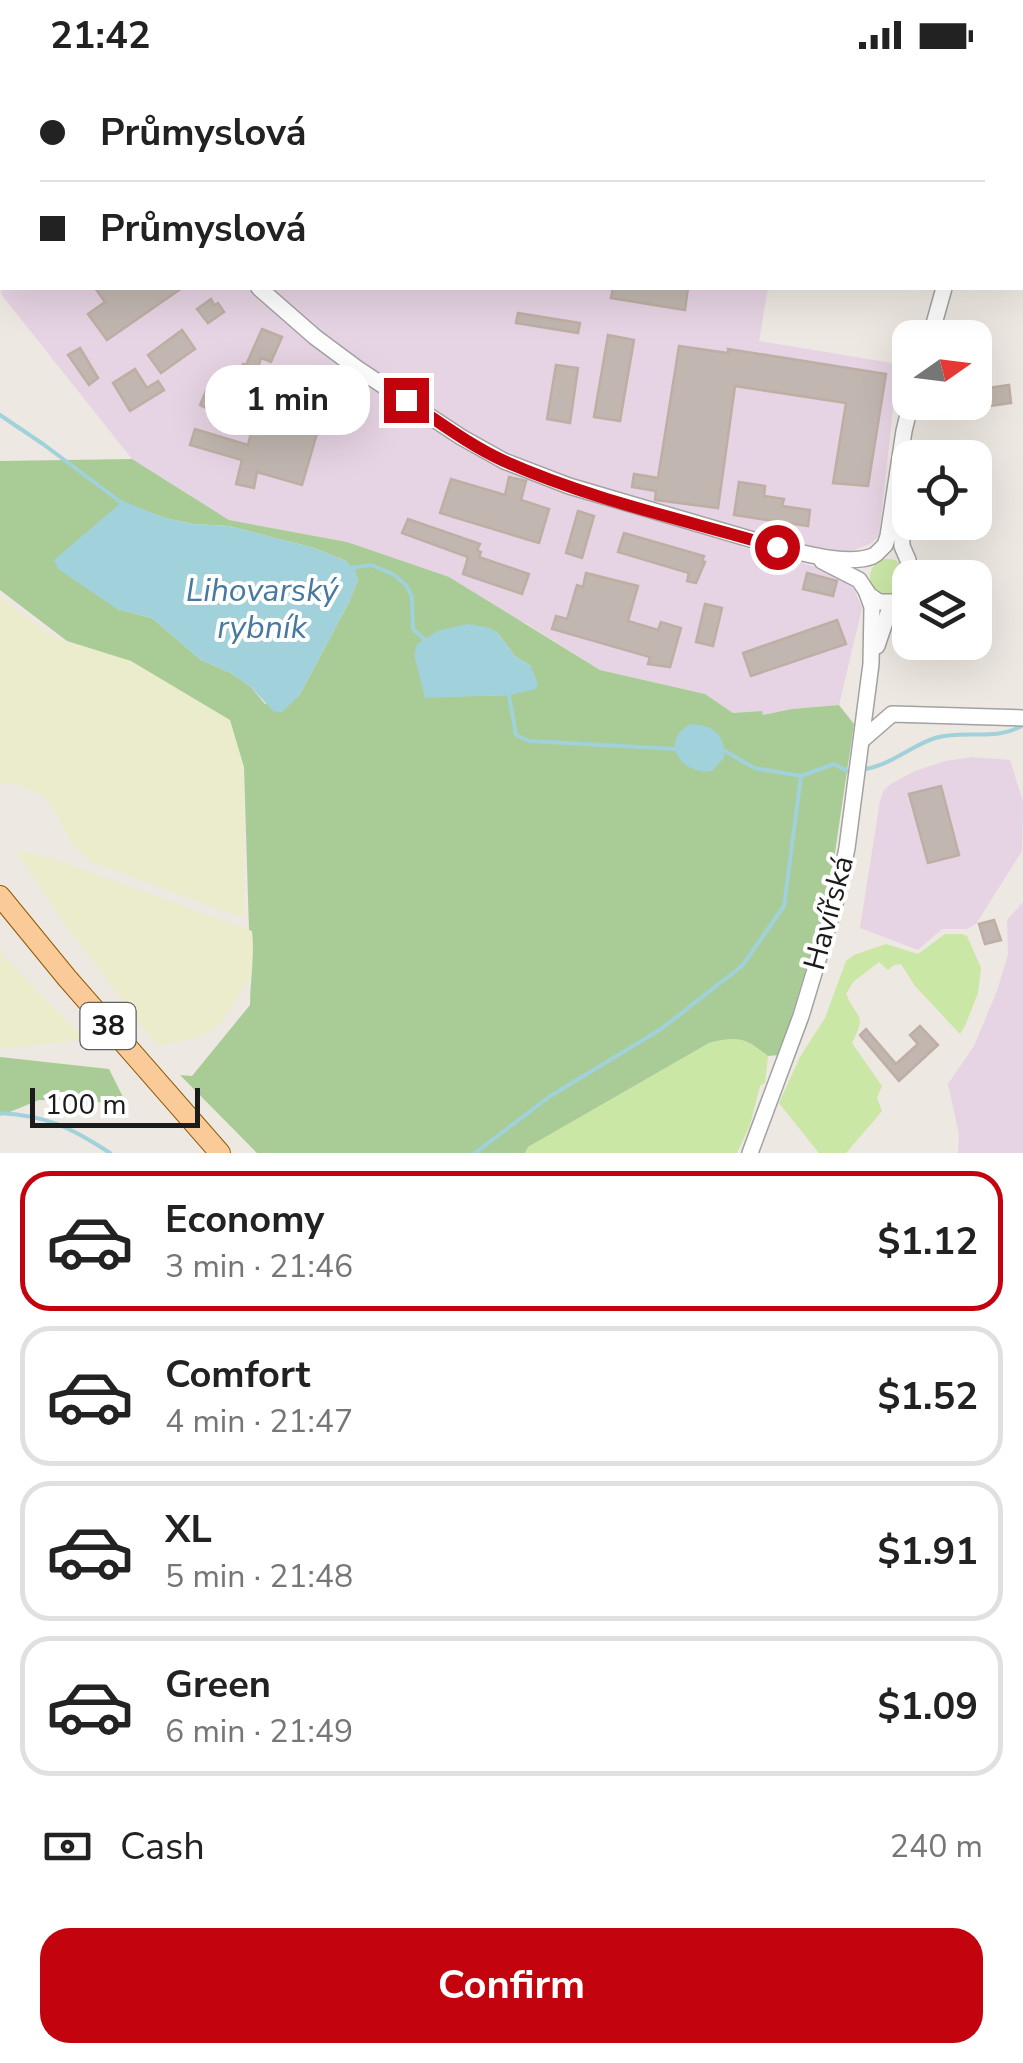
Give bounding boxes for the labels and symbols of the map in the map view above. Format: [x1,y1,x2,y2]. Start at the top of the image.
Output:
north arrow [892,320,992,420]
callout: 1 min [206,365,371,435]
route end [384,378,429,423]
route start [755,525,800,570]
water label: Lihovarský rybník [186,569,340,649]
street label: Havířská [794,851,864,975]
road number: 38 [80,1003,136,1049]
scale bar [30,1083,200,1128]

